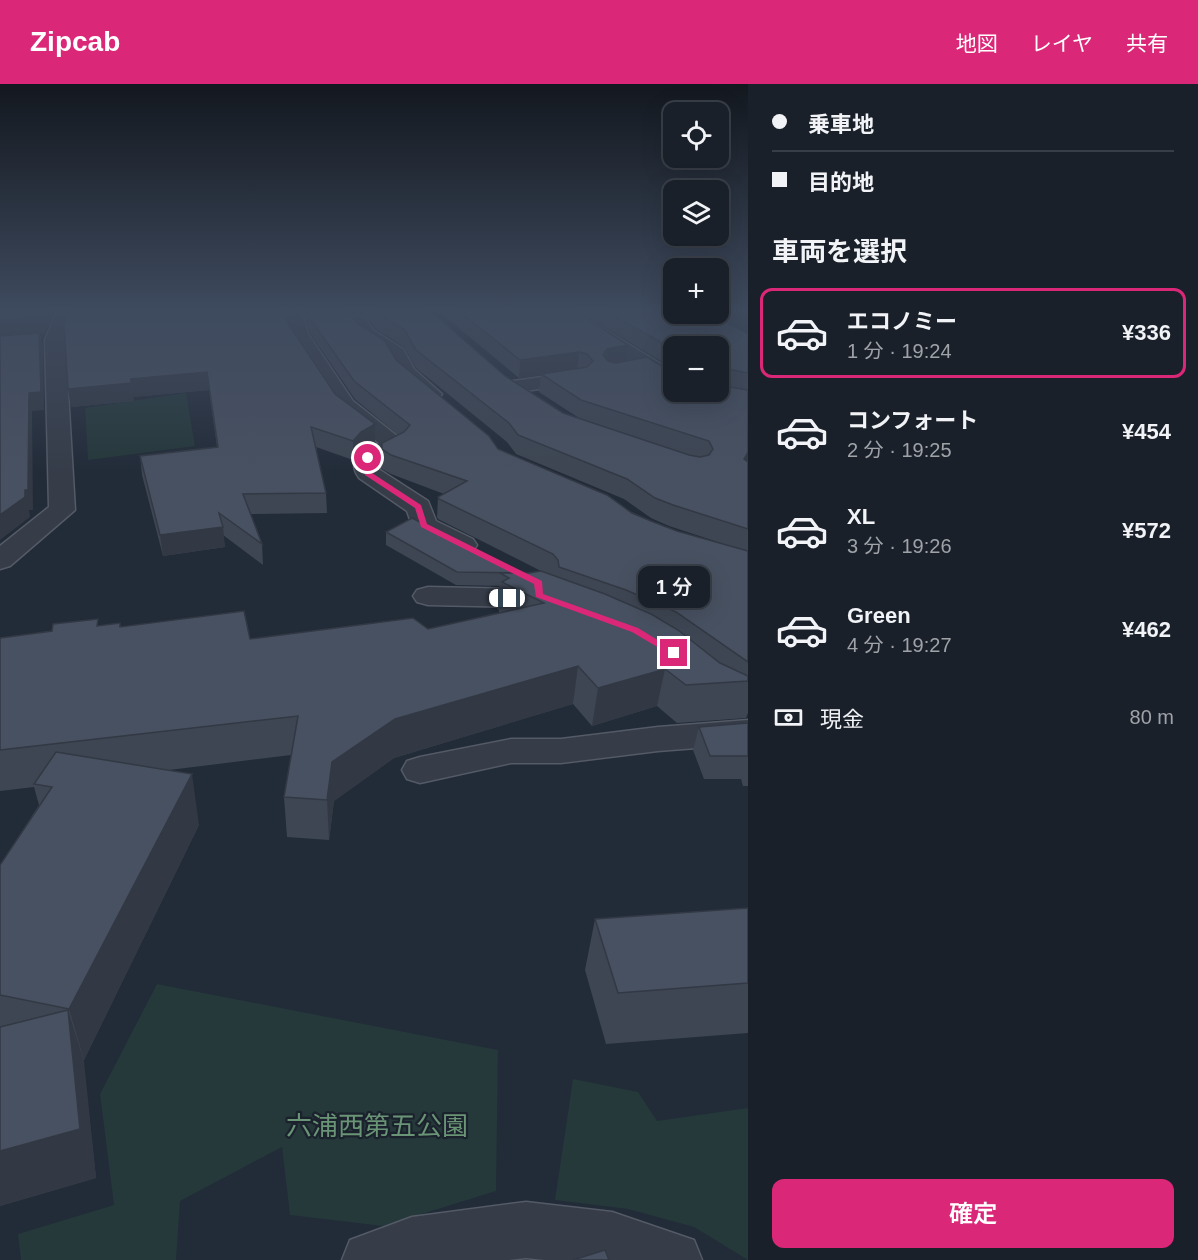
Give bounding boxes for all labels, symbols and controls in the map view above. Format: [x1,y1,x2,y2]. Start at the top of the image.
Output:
text: Zipcab [30,26,120,57]
text: 地図 [956,32,998,55]
text: レイヤ [1031,32,1093,55]
text: 共有 [1126,32,1168,55]
map controls [663,102,729,402]
button: locate [663,102,729,168]
text: 乗車地 [808,112,874,137]
text: 目的地 [808,170,874,195]
button: layers [663,180,729,246]
text: 車両を選択 [772,237,907,267]
button: + [663,258,729,324]
icon: car [775,306,829,360]
text: エコノミー [847,309,957,334]
text: ¥336 [1122,320,1171,345]
button: − [663,336,729,402]
text: 1 分 · 19:24 [847,340,952,362]
icon: car [775,405,829,459]
text: コンフォート [847,408,978,433]
text: ¥454 [1122,419,1171,444]
text: 2 分 · 19:25 [847,439,952,461]
route start [354,444,381,471]
icon: car [775,504,829,558]
text: XL [847,504,875,529]
text: ¥572 [1122,518,1171,543]
text: 3 分 · 19:26 [847,535,952,557]
callout: 1 分 [638,566,710,608]
text: 1 分 [656,576,692,598]
car [489,589,525,607]
icon: car [775,603,829,657]
text: Green [847,603,911,628]
text: ¥462 [1122,617,1171,642]
text: 4 分 · 19:27 [847,634,952,656]
route end [660,639,687,666]
icon: cash [772,701,805,734]
text: 80 m [1130,706,1174,728]
text: 現金 [820,707,864,732]
park label: 六浦西第五公園 [286,1111,468,1141]
button: 確定 [772,1179,1174,1248]

